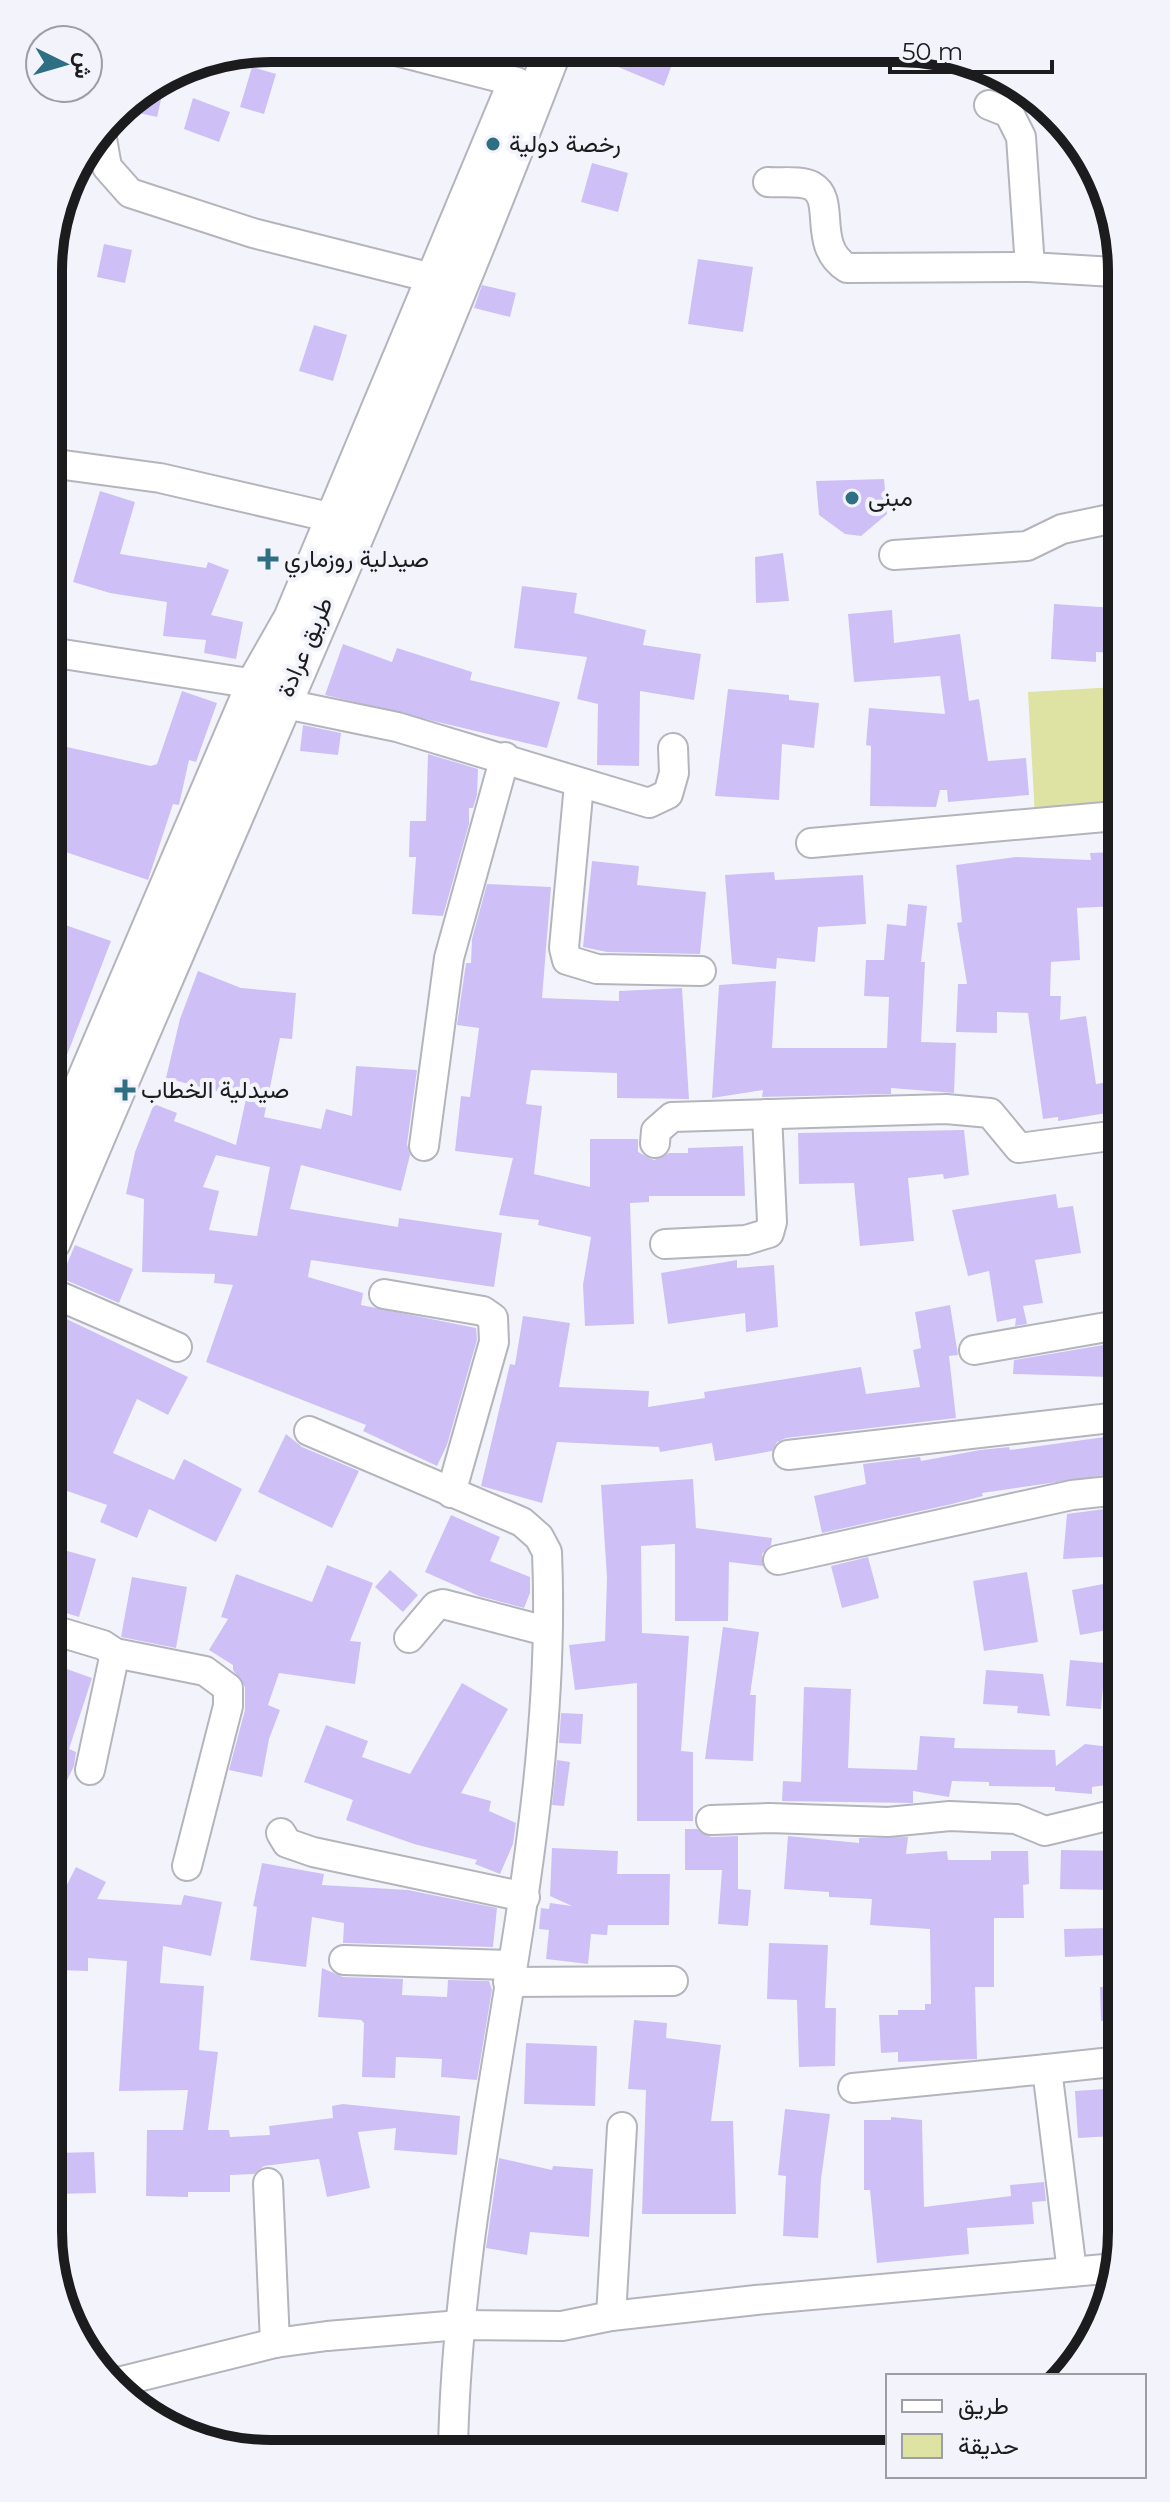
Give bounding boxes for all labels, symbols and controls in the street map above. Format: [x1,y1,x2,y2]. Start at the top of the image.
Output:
north arrow [24,24,104,104]
scale bar [890,24,1052,74]
text: 50 m [902,37,963,66]
text: ش [69,51,98,80]
place label: رخصة دولية [509,129,621,159]
marker: رخصة دولية [484,135,502,153]
place label: مبنى [868,483,913,512]
marker: مبنى [843,489,861,507]
place label: صيدلية روزماري [284,544,429,578]
marker: صيدلية روزماري [259,550,277,568]
street label: طريق عرادة [271,593,339,701]
place label: صيدلية الخطاب [141,1075,289,1104]
marker: صيدلية الخطاب [116,1081,134,1099]
legend [886,2374,1146,2478]
text: طريق [958,2391,1009,2421]
text: حديقة [958,2431,1019,2460]

